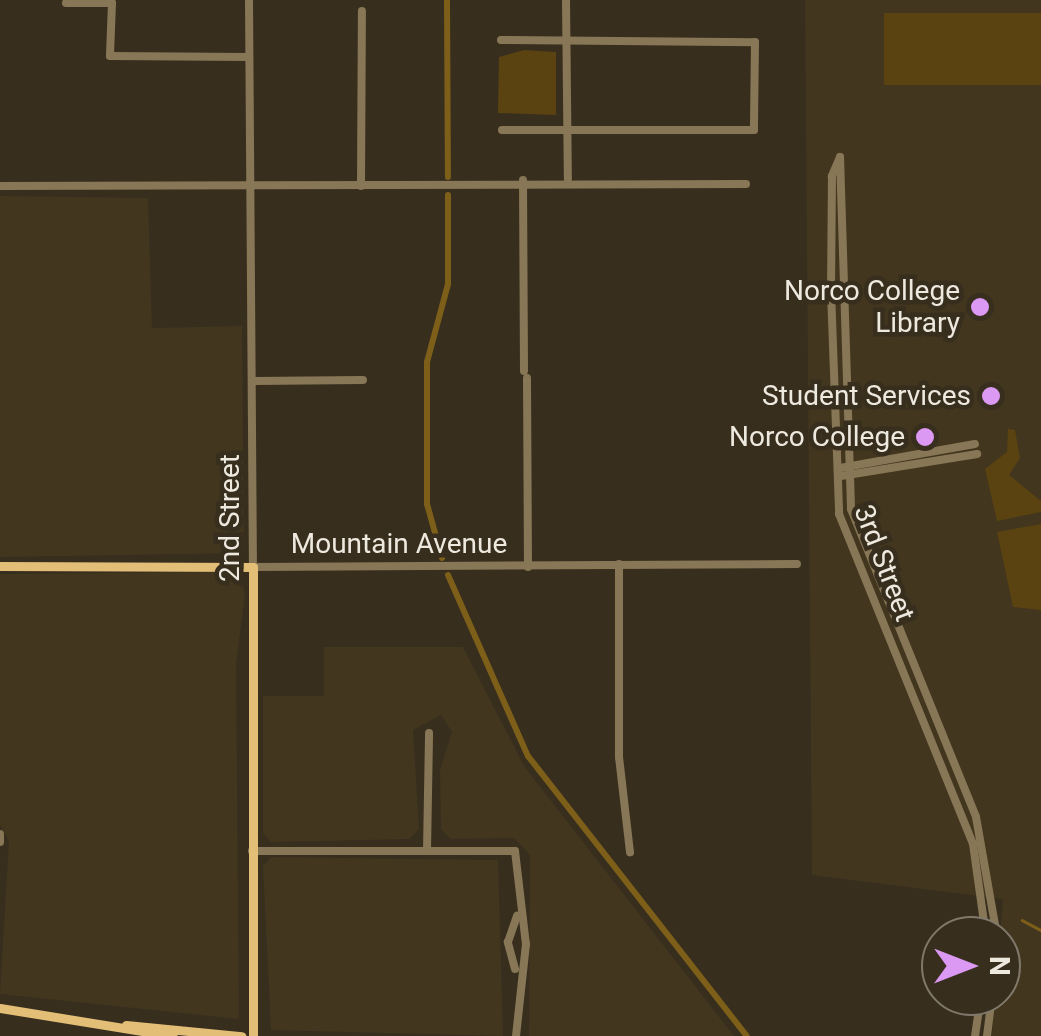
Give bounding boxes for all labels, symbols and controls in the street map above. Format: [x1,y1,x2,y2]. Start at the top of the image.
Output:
place label: Norco College Library [784,274,960,340]
marker: Norco College Library [969,296,991,318]
place label: Student Services [762,379,971,413]
marker: Student Services [980,385,1002,407]
place label: Norco College [729,420,905,454]
marker: Norco College [914,426,936,448]
street label: 2nd Street [213,454,247,582]
street label: 3rd Street [847,500,921,626]
street label: Mountain Avenue [291,527,507,561]
north arrow [921,916,1021,1016]
text: N [983,956,1016,976]

